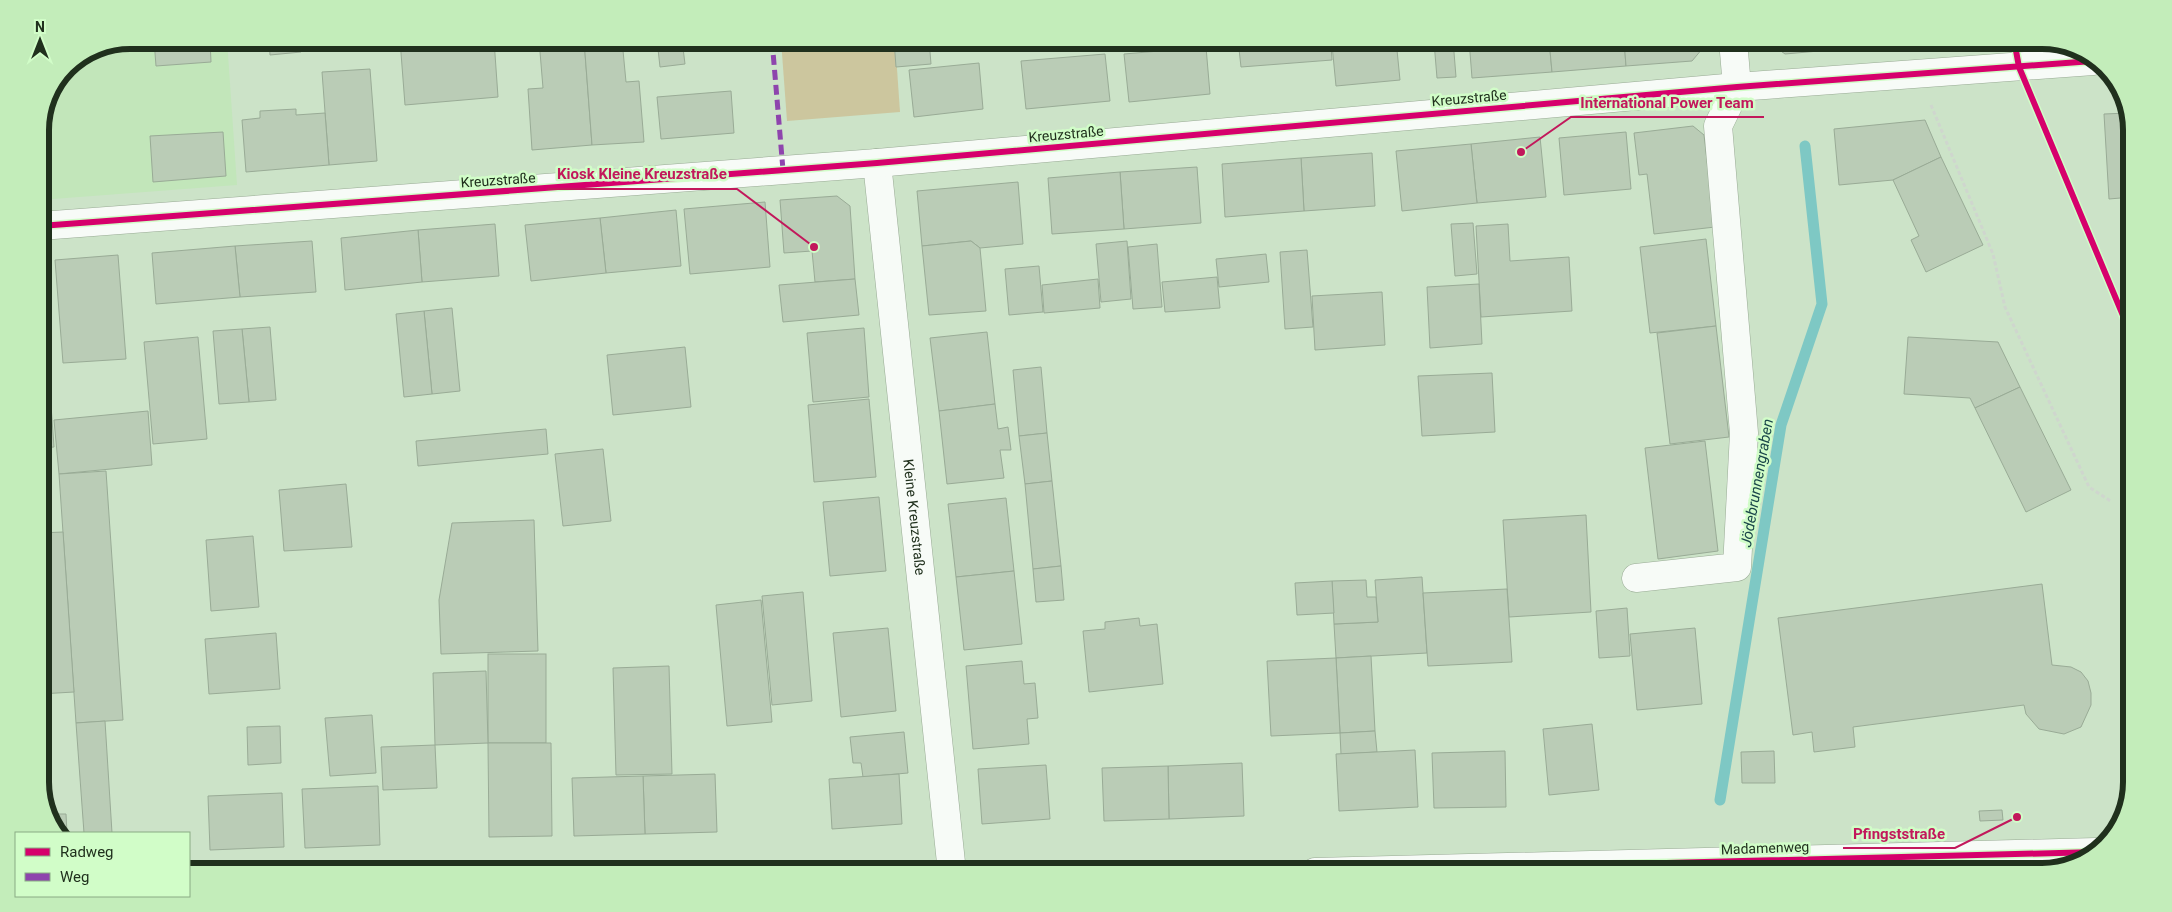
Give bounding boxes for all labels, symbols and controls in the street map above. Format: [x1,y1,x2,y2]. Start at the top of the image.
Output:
north arrow [15,15,65,65]
text: N [35,19,45,35]
street label: Kreuzstraße [1431,87,1507,109]
callout: International Power Team [1571,87,1764,117]
text: International Power Team [1580,94,1754,112]
street label: Kreuzstraße [1028,123,1104,145]
callout: Kiosk Kleine Kreuzstraße [547,159,737,189]
text: Kiosk Kleine Kreuzstraße [557,165,727,183]
street label: Kreuzstraße [460,169,536,191]
water label: Jödebrunnengraben [1737,418,1777,548]
street label: Kleine Kreuzstraße [900,458,929,576]
callout: Pfingststraße [1843,818,1955,848]
text: Pfingststraße [1853,825,1945,843]
legend [15,832,190,897]
street label: Madamenweg [1720,838,1810,858]
text: Radweg [60,843,114,861]
text: Weg [60,868,89,886]

